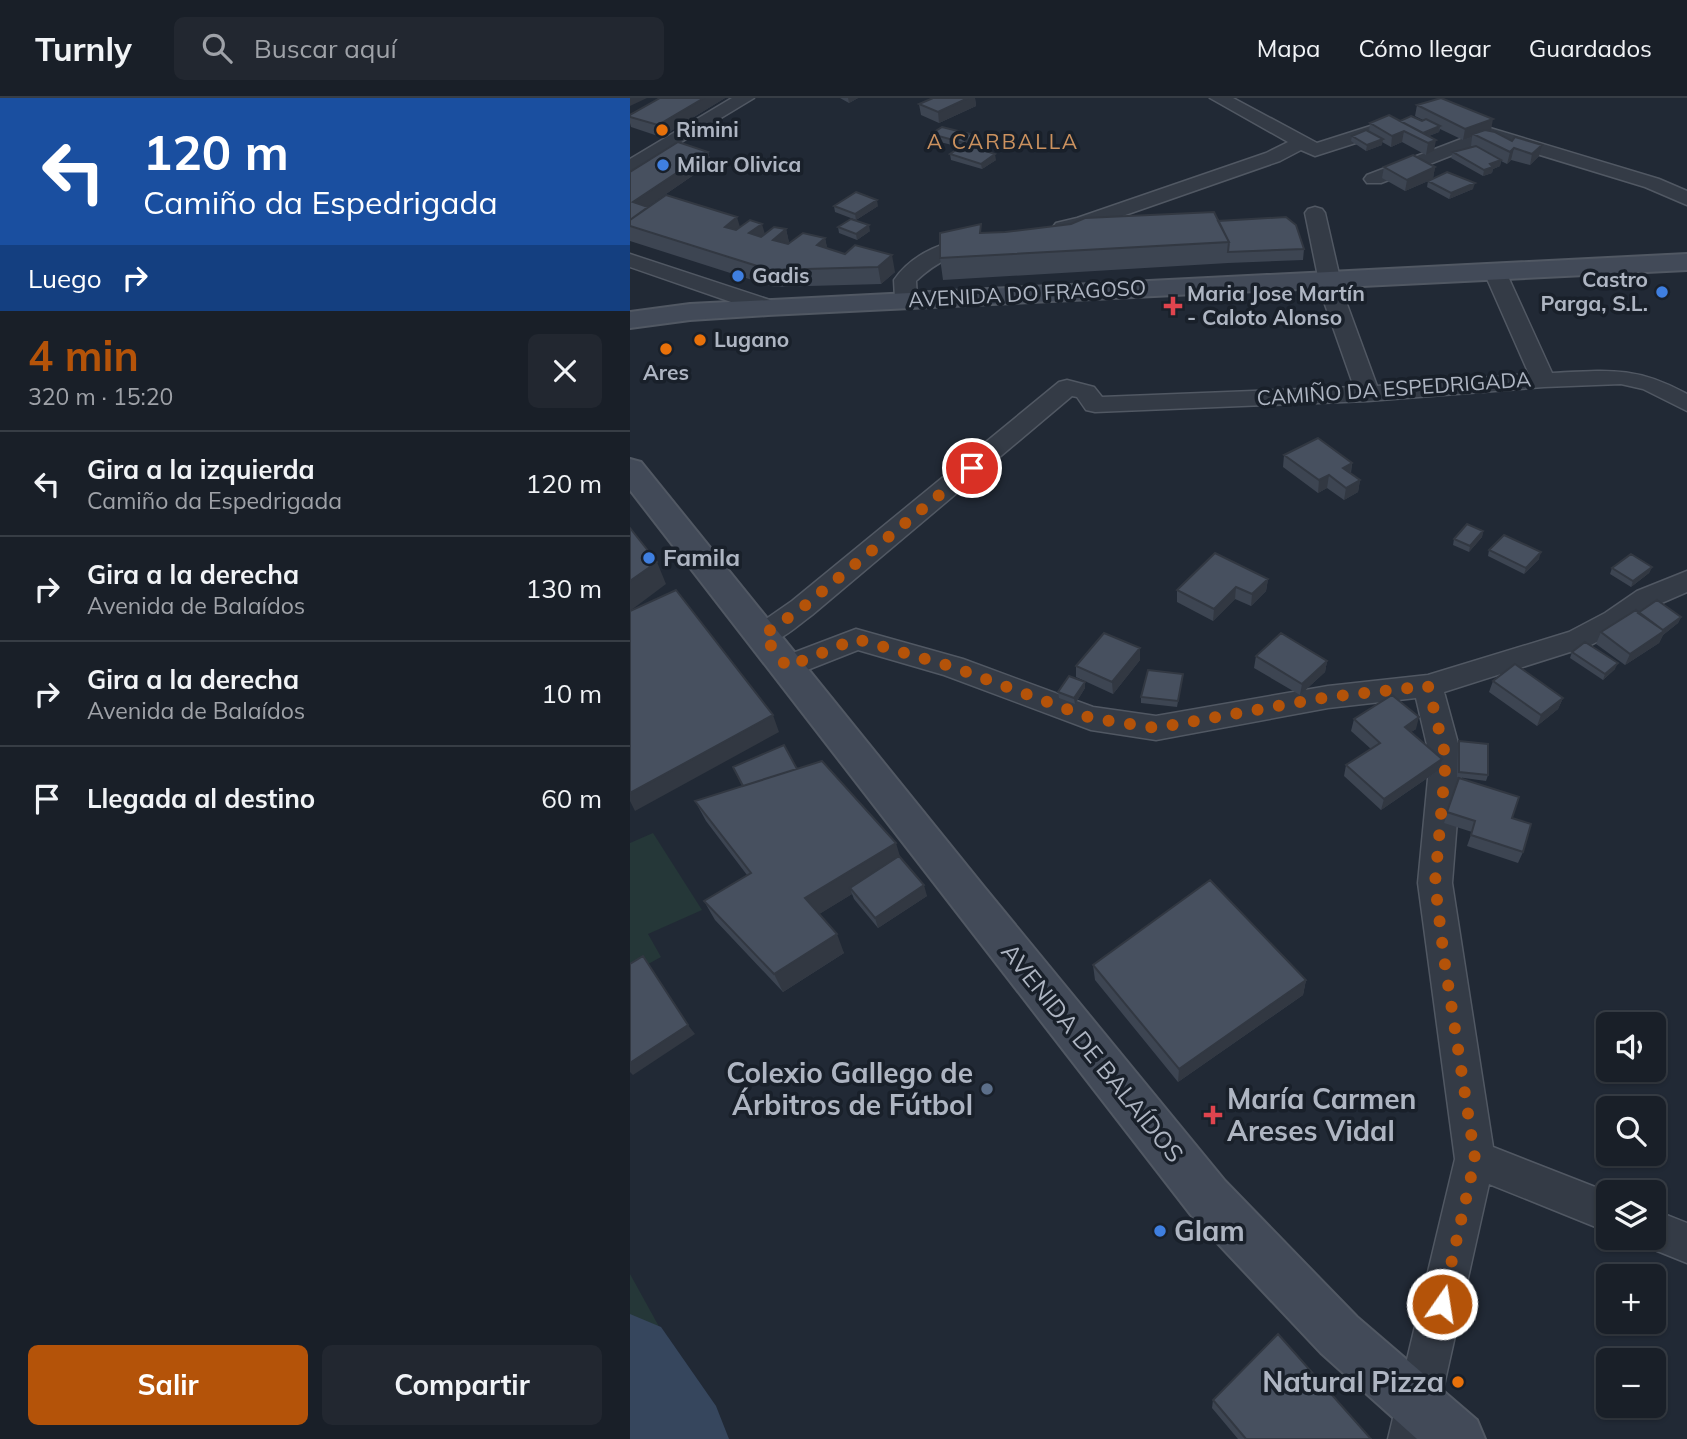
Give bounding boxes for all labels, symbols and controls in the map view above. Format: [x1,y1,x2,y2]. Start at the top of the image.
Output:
search box [174,17,664,80]
text: Turnly [35,28,132,69]
icon: search [198,29,236,67]
text: Buscar aquí [254,32,397,65]
text: Mapa [1257,33,1320,63]
text: Cómo llegar [1358,33,1491,63]
text: Guardados [1529,33,1652,63]
place label: Rimini [676,116,739,142]
text: 120 m [143,121,289,182]
marker: Rimini [654,122,670,138]
icon: left [28,126,119,217]
district label: A CARBALLA [927,128,1079,154]
place label: Milar Olivica [677,151,801,177]
marker: Milar Olivica [655,157,671,173]
text: Camiño da Espedrigada [143,182,498,222]
icon: right [116,259,154,297]
text: Luego [28,262,102,295]
place label: Gadis [752,262,810,288]
place label: Castro Parga, S.L. [1541,266,1648,316]
marker: Gadis [730,268,746,284]
street label: AVENIDA DO FRAGOSO [907,274,1147,312]
place label: Maria Jose Martín - Caloto Alonso [1187,280,1365,330]
marker: Castro Parga, S.L. [1654,284,1670,300]
marker: Maria Jose Martín - Caloto Alonso [1165,298,1181,314]
place label: Lugano [714,326,789,352]
text: 4 min [28,329,139,382]
marker: Lugano [692,332,708,348]
button: close [528,334,602,408]
marker: Ares [658,341,674,357]
place label: Ares [643,359,689,385]
street label: CAMIÑO DA ESPEDRIGADA [1256,365,1533,411]
text: 320 m · 15:20 [28,382,173,411]
pin [942,438,1002,498]
icon: arrive [953,449,991,487]
text: Gira a la izquierda [87,453,315,486]
icon: left [28,465,66,503]
text: 120 m [526,467,602,500]
text: Camiño da Espedrigada [87,486,342,515]
place label: Famila [663,542,740,572]
marker: Famila [641,550,657,566]
text: Gira a la derecha [87,558,299,591]
icon: right [28,570,66,608]
text: 130 m [526,572,602,605]
text: Avenida de Balaídos [87,591,305,620]
text: Gira a la derecha [87,663,299,696]
icon: right [28,675,66,713]
text: 10 m [541,677,602,710]
text: Avenida de Balaídos [87,696,305,725]
icon: arrive [28,780,66,818]
text: Llegada al destino [87,782,315,815]
text: 60 m [541,782,602,815]
street label: AVENIDA DE BALAÍDOS [995,937,1190,1168]
map controls [1596,1012,1666,1418]
button: sound [1596,1012,1666,1082]
place label: Colexio Gallego de Árbitros de Fútbol [726,1055,973,1122]
marker: Colexio Gallego de Árbitros de Fútbol [979,1081,995,1097]
place label: María Carmen Areses Vidal [1227,1081,1417,1148]
button: search [1596,1096,1666,1166]
marker: María Carmen Areses Vidal [1205,1107,1221,1123]
button: layers [1596,1180,1666,1250]
place label: Glam [1174,1213,1245,1248]
marker: Glam [1152,1223,1168,1239]
button: + [1596,1264,1666,1334]
position arrow [1405,1267,1479,1341]
button: Salir [28,1345,308,1425]
button: Compartir [322,1345,602,1425]
button: − [1596,1348,1666,1418]
place label: Natural Pizza [1262,1364,1444,1399]
marker: Natural Pizza [1450,1374,1466,1390]

